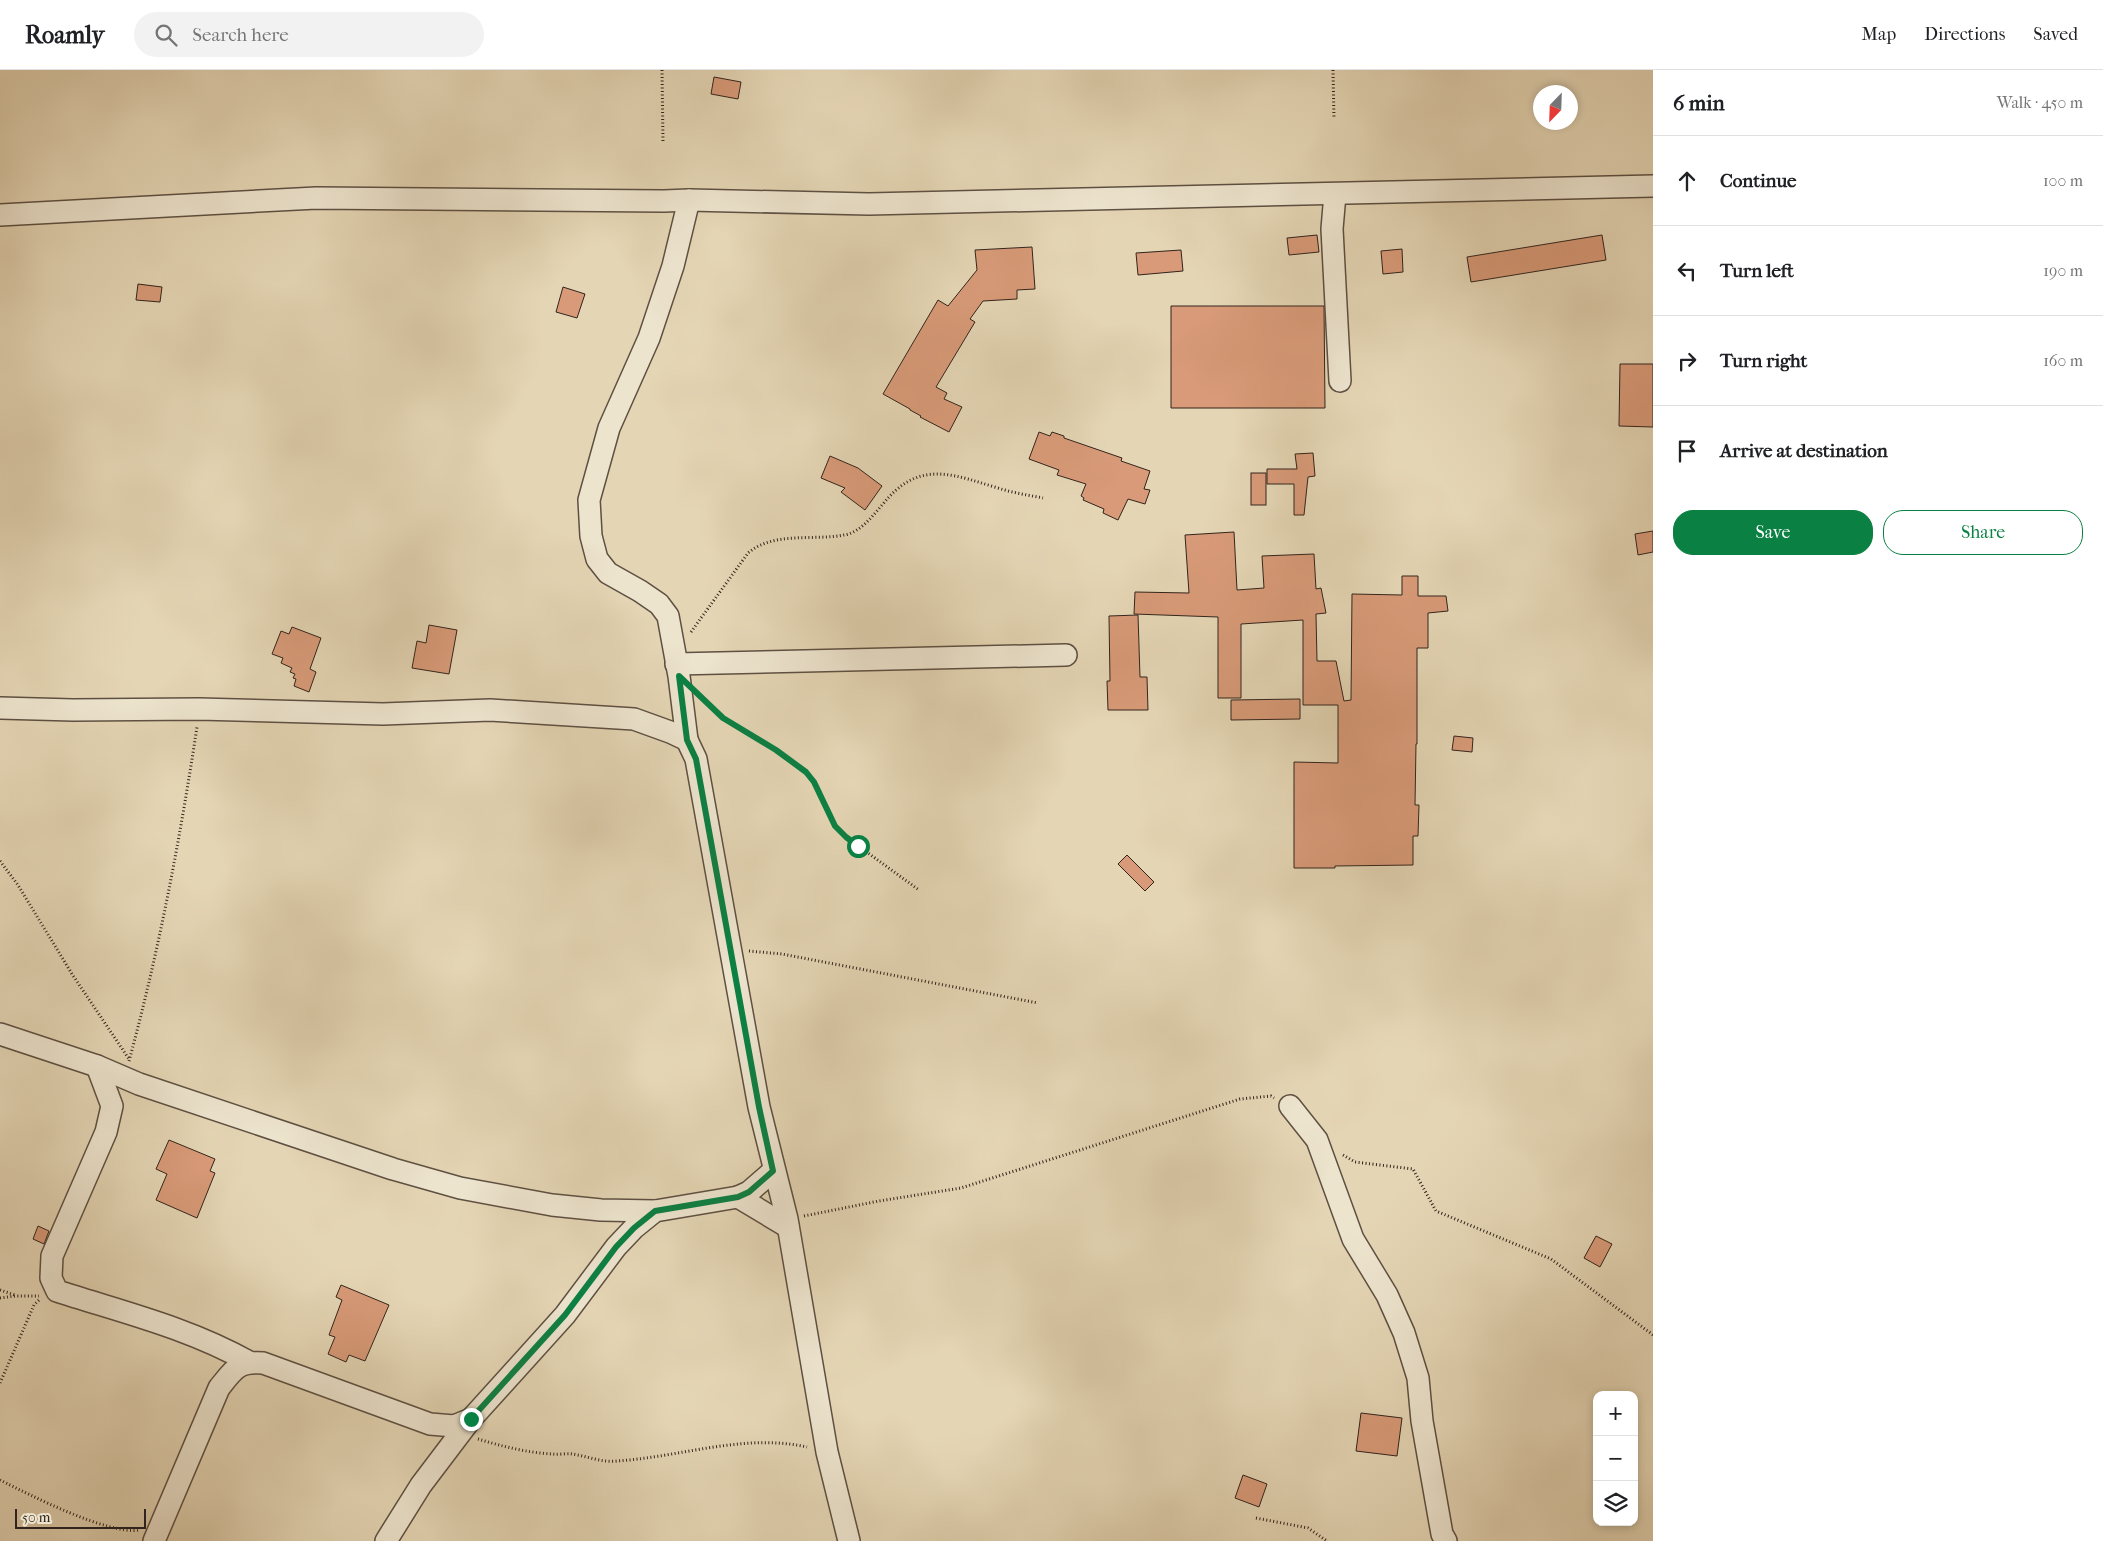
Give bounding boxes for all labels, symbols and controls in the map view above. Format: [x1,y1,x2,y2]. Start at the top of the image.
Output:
search box [134,12,484,57]
text: Roamly [25,21,104,49]
icon: search [152,21,180,49]
text: Search here [192,24,289,46]
text: Map [1862,24,1896,45]
text: Directions [1924,24,2005,45]
text: Saved [2033,24,2078,45]
north arrow [1533,85,1578,130]
text: 6 min [1673,91,1725,115]
text: Walk · 450 m [1997,93,2083,112]
icon: ahead [1673,167,1701,195]
text: Continue [1720,170,1796,192]
text: 100 m [2043,171,2083,190]
icon: left [1673,257,1701,285]
text: Turn left [1720,260,1794,282]
text: 190 m [2043,261,2083,280]
icon: right [1673,347,1701,375]
text: Turn right [1720,350,1807,372]
text: 160 m [2043,351,2083,370]
icon: arrive [1673,437,1701,465]
text: Arrive at destination [1720,440,1888,462]
button: Save [1673,510,1873,555]
button: Share [1883,510,2083,555]
route start [847,835,870,858]
map controls [1593,1391,1638,1526]
button: + [1593,1391,1638,1436]
route end [460,1408,483,1431]
button: − [1593,1436,1638,1481]
button: layers [1593,1481,1638,1526]
scale bar [15,1506,146,1529]
text: 50 m [22,1509,50,1526]

